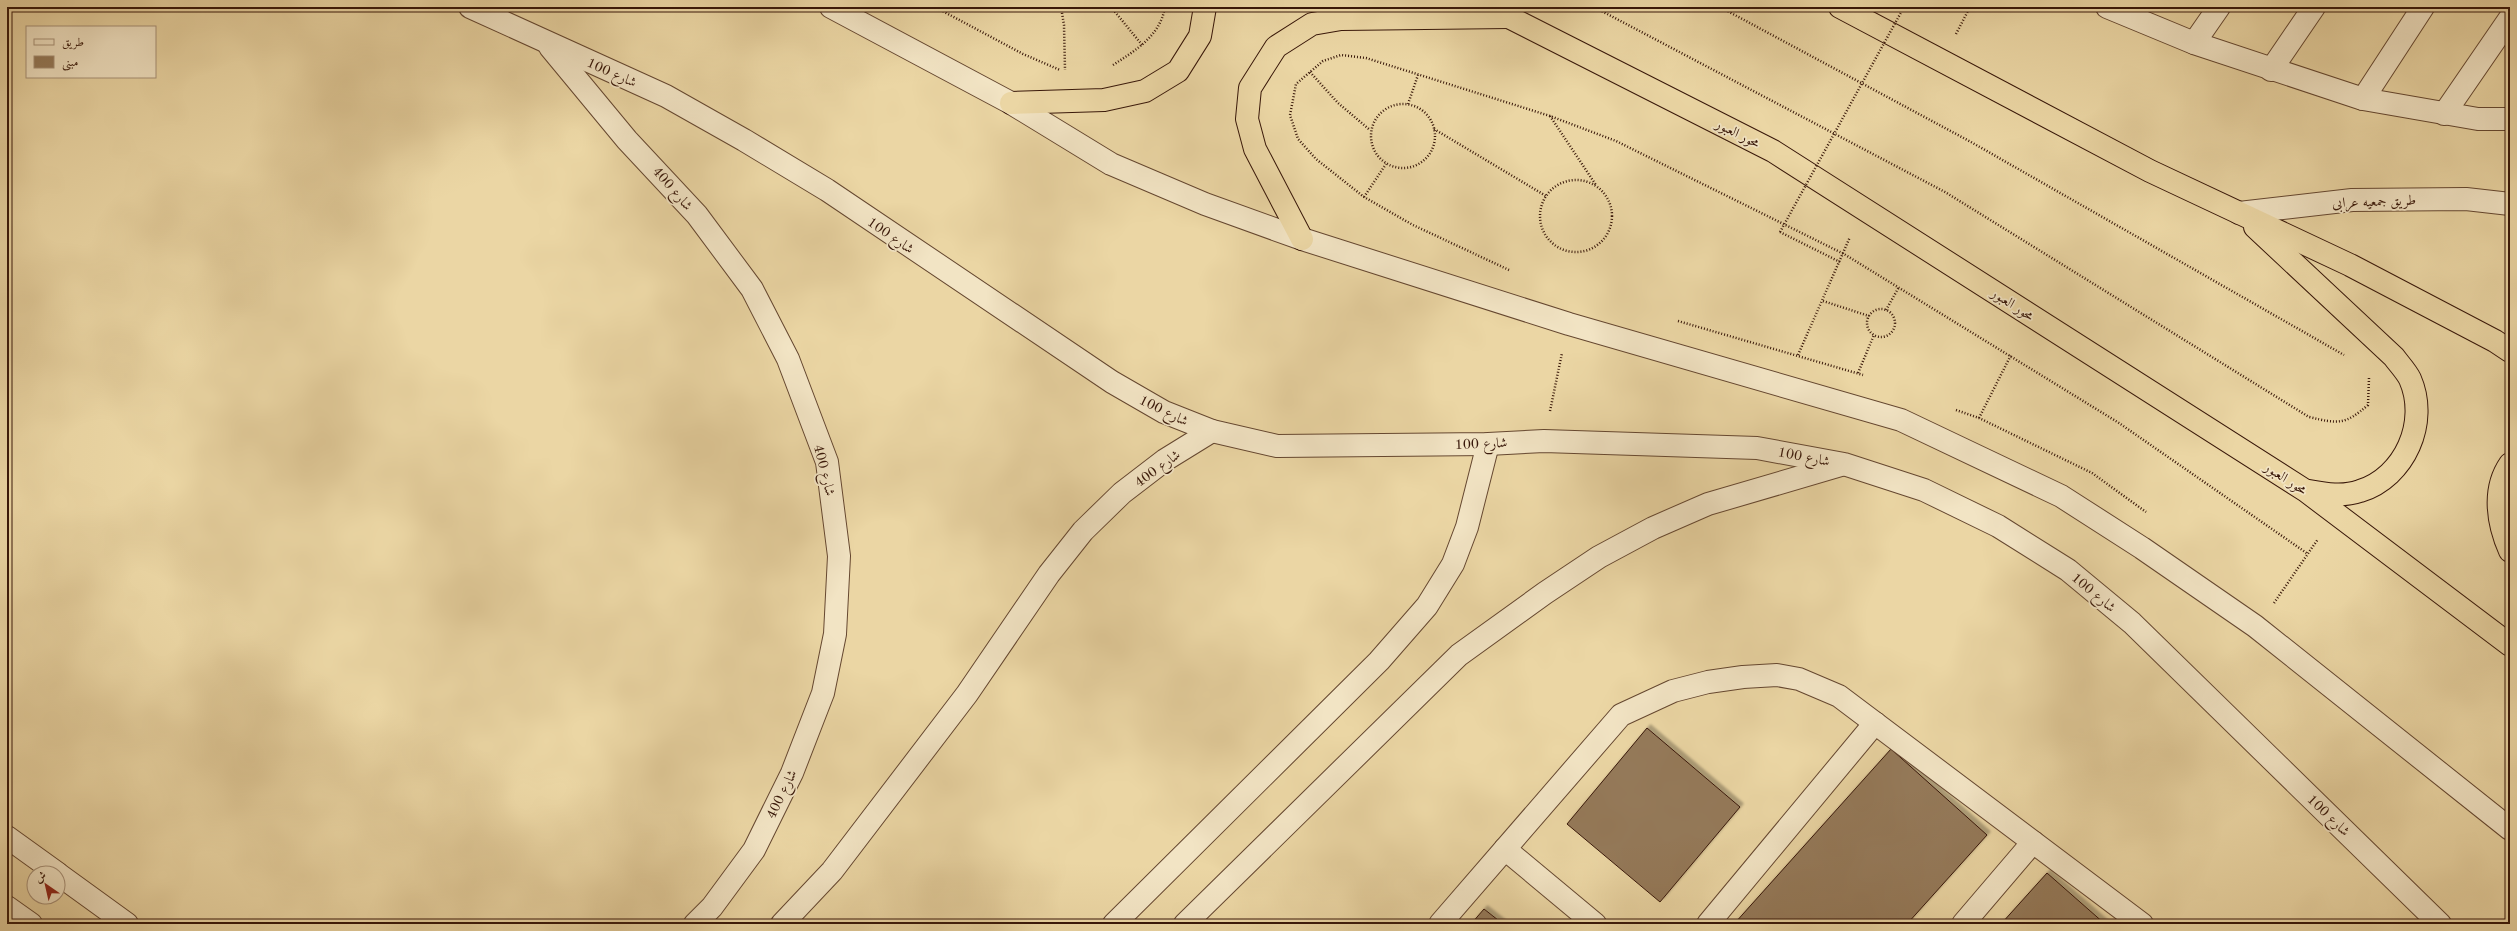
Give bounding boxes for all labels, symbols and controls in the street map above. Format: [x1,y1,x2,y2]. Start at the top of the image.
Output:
legend [26,26,156,78]
text: طريق [62,37,84,50]
street label: شارع 100 [583,56,639,94]
text: مبنى [62,57,78,71]
street label: محور العبور [1711,116,1762,152]
street label: شارع 400 [647,164,695,216]
street label: طريق جمعيه عرابى [2332,194,2416,212]
street label: شارع 100 [863,215,916,260]
street label: محور العبور [1987,285,2037,325]
street label: شارع 100 [1135,393,1190,432]
street label: شارع 100 [1455,436,1508,456]
street label: شارع 400 [807,443,837,498]
street label: شارع 100 [1776,445,1831,473]
street label: شارع 400 [1132,448,1185,493]
street label: محور العبور [2260,459,2310,499]
street label: شارع 100 [2066,570,2118,618]
street label: شارع 400 [764,768,803,823]
street label: شارع 100 [2302,792,2352,842]
north arrow [26,865,66,905]
text: ش [34,870,49,886]

